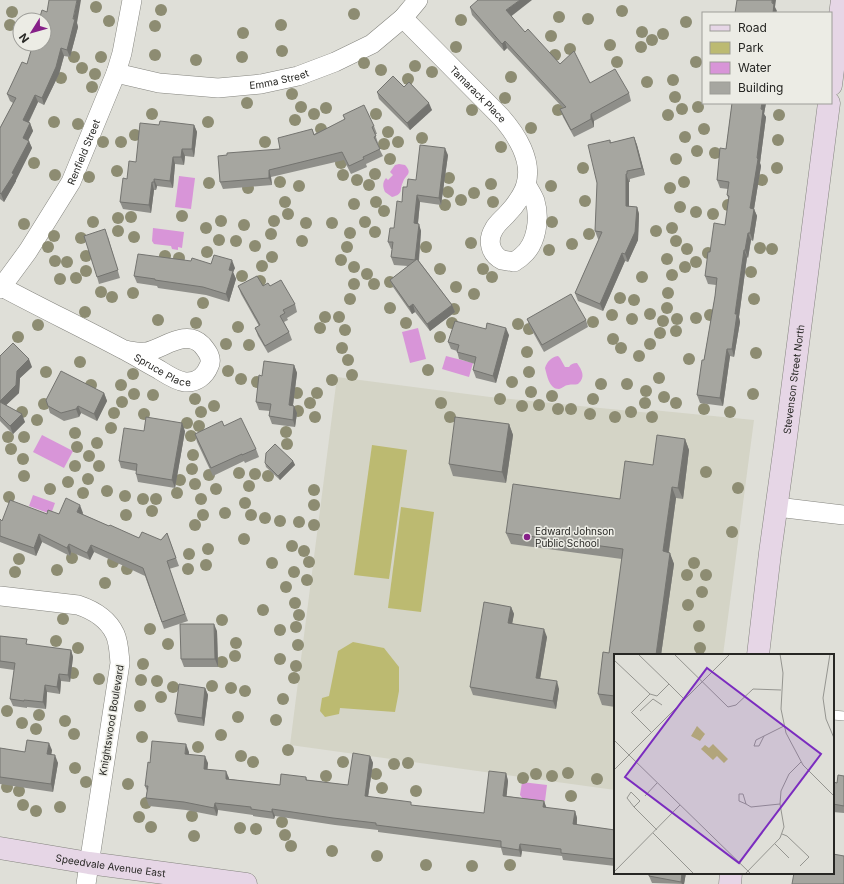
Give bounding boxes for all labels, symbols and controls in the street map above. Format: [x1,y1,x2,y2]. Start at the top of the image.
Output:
north arrow [12,12,52,52]
legend [702,12,832,104]
text: Road [738,20,767,35]
text: N [16,30,32,46]
text: Park [738,40,764,55]
text: Water [738,60,772,75]
street label: Tamarack Place [448,63,509,125]
street label: Emma Street [249,66,311,91]
text: Building [738,80,783,95]
street label: Renfield Street [65,117,103,186]
street label: Stevenson Street North [780,324,806,435]
street label: Spruce Place [132,351,191,388]
place label: Edward Johnson Public School [535,525,614,549]
marker: Edward Johnson Public School [522,532,532,542]
inset map [614,654,834,874]
street label: Knightswood Boulevard [96,664,126,776]
street label: Speedvale Avenue East [55,851,167,879]

